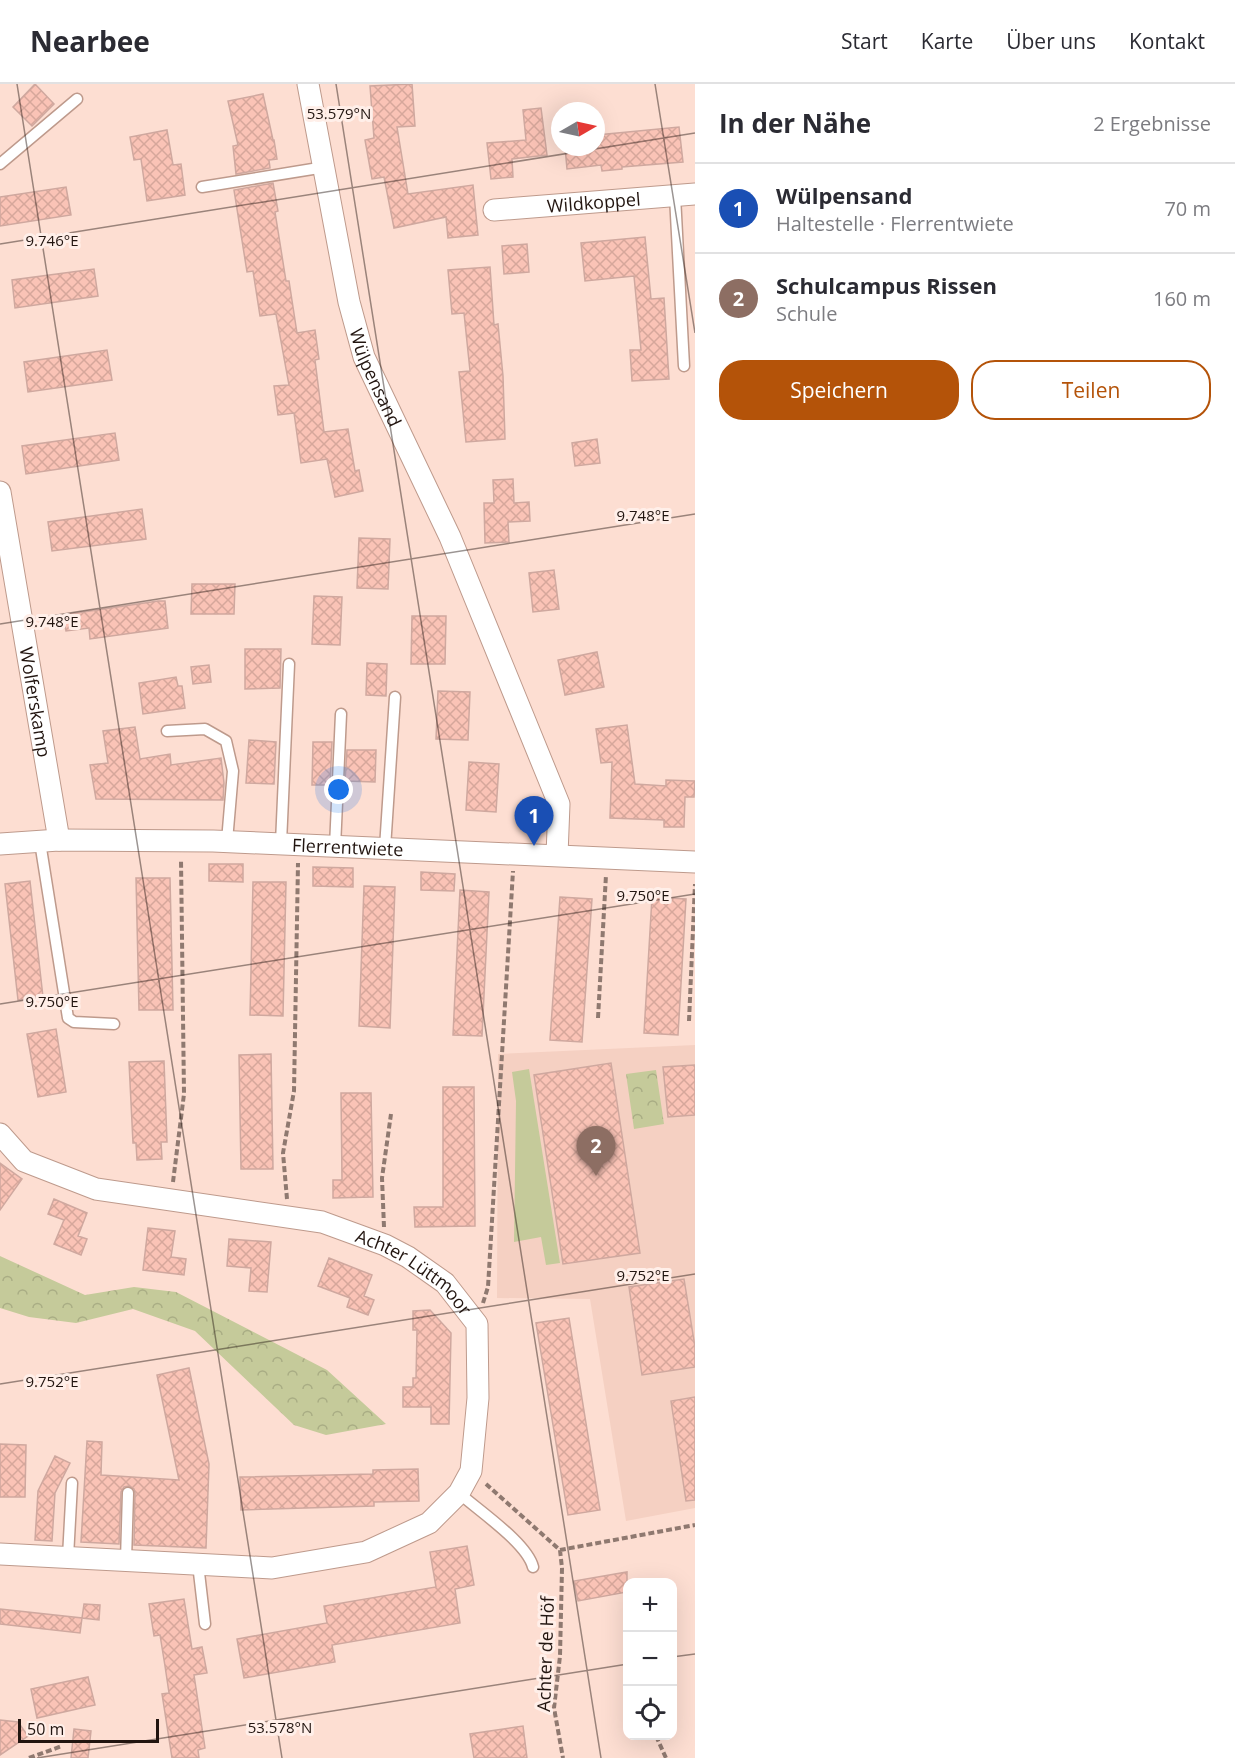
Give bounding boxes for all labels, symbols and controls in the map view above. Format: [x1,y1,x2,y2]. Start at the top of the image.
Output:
text: Nearbee [30,22,150,60]
text: Start [841,27,888,55]
text: Karte [921,27,973,55]
text: Über uns [1006,27,1096,55]
text: Kontakt [1129,27,1205,55]
north arrow [551,102,605,156]
text: 53.579°N [307,103,371,123]
text: In der Nähe [719,105,871,141]
text: 2 Ergebnisse [1093,110,1211,137]
text: Wülpensand [776,180,912,210]
street label: Wildkoppel [546,186,641,218]
text: 1 [733,195,744,222]
text: 70 m [1164,195,1211,222]
text: Haltestelle · Flerrentwiete [776,210,1014,237]
text: 9.746°E [25,230,79,250]
text: Schulcampus Rissen [776,270,997,300]
text: 2 [733,285,744,312]
text: 160 m [1153,285,1211,312]
text: Schule [776,300,837,327]
street label: Wülpensand [345,326,407,430]
button: Speichern [719,360,959,420]
button: Teilen [971,360,1211,420]
text: 9.748°E [616,505,670,525]
text: 9.748°E [25,611,79,631]
street label: Wolferskamp [14,645,57,759]
your location [324,775,353,804]
pin: 1 [514,796,554,846]
street label: Flerrentwiete [292,832,404,861]
text: 9.750°E [616,885,670,905]
text: 9.750°E [25,991,79,1011]
pin: 2 [576,1126,616,1176]
street label: Achter Lüttmoor [353,1223,478,1320]
text: 9.752°E [616,1265,670,1285]
text: 9.752°E [25,1371,79,1391]
map controls [623,1578,677,1740]
button: + [623,1578,677,1632]
street label: Achter de Höf [531,1595,559,1712]
button: − [623,1632,677,1686]
button: locate [623,1686,677,1740]
scale bar [18,1716,159,1744]
text: 53.578°N [248,1717,312,1737]
text: 50 m [27,1718,64,1740]

